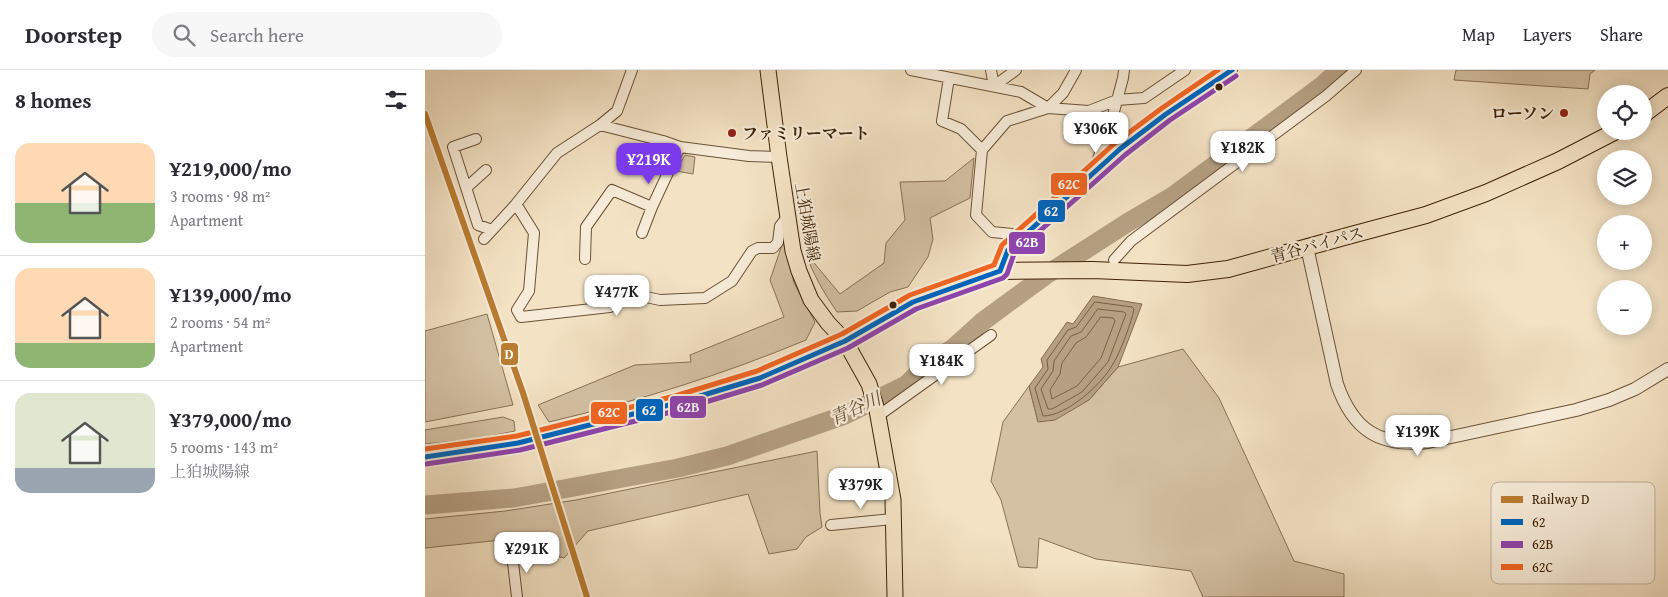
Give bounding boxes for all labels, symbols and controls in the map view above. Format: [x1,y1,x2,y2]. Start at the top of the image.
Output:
search box [152,12,502,57]
text: Doorstep [25,17,122,52]
icon: search [170,21,198,49]
text: Search here [210,21,304,49]
text: Map [1462,21,1495,48]
text: Layers [1523,21,1572,48]
text: Share [1600,21,1643,48]
unlabelled marker [1214,82,1224,92]
text: 8 homes [15,85,91,116]
map controls [1597,85,1652,335]
button: locate [1597,85,1652,140]
icon: filters [382,86,410,114]
place label: ローソン [1491,101,1554,125]
marker: ローソン [1558,107,1570,119]
pin: ¥306K [1061,112,1131,154]
text: ¥306K [1074,116,1118,140]
place label: ファミリーマート [742,121,870,145]
marker: ファミリーマート [726,127,738,139]
pin: ¥182K [1208,131,1278,173]
text: ¥182K [1221,135,1265,159]
pin: ¥219K [614,142,684,185]
text: ¥219K [627,147,671,171]
button: layers [1597,150,1652,205]
text: ¥219,000/mo [170,153,291,184]
icon: home [55,163,115,223]
line badge: 62C [1050,172,1088,196]
text: 62C [1058,174,1080,194]
street label: 上狛城陽線 [789,181,827,263]
text: 3 rooms · 98 m² [170,184,270,208]
line badge: 62 [1037,199,1066,223]
text: 62 [1044,201,1058,221]
text: Apartment [170,208,243,232]
button: + [1597,215,1652,270]
street label: 青谷バイパス [1268,220,1366,268]
line badge: 62B [1008,231,1046,255]
text: 62B [1015,232,1039,252]
pin: ¥477K [582,274,652,317]
text: ¥139,000/mo [170,279,291,310]
text: ¥477K [595,279,639,303]
button: − [1597,280,1652,335]
icon: home [55,288,115,348]
unlabelled marker [888,300,898,310]
text: 2 rooms · 54 m² [170,310,270,334]
text: Apartment [170,334,243,358]
line badge: D [500,342,519,366]
text: D [504,344,514,364]
pin: ¥184K [907,344,977,386]
text: ¥184K [920,348,964,372]
water label: 青谷川 [825,384,887,431]
line badge: 62B [669,395,707,419]
text: 62B [676,397,700,417]
line badge: 62 [635,398,664,422]
text: 62 [642,400,656,420]
line badge: 62C [590,401,628,425]
text: 62C [598,402,620,422]
text: ¥379,000/mo [170,404,291,435]
icon: home [55,413,115,473]
pin: ¥139K [1383,414,1453,457]
text: ¥139K [1396,419,1440,443]
text: 5 rooms · 143 m² [170,435,278,459]
text: 上狛城陽線 [170,459,250,483]
pin: ¥379K [826,468,896,510]
text: ¥379K [839,472,883,496]
legend [1491,482,1655,584]
text: Railway D [1532,489,1589,509]
text: 62 [1532,512,1545,532]
pin: ¥291K [492,532,562,574]
text: 62B [1532,534,1553,554]
text: ¥291K [505,536,549,560]
text: 62C [1532,557,1553,577]

